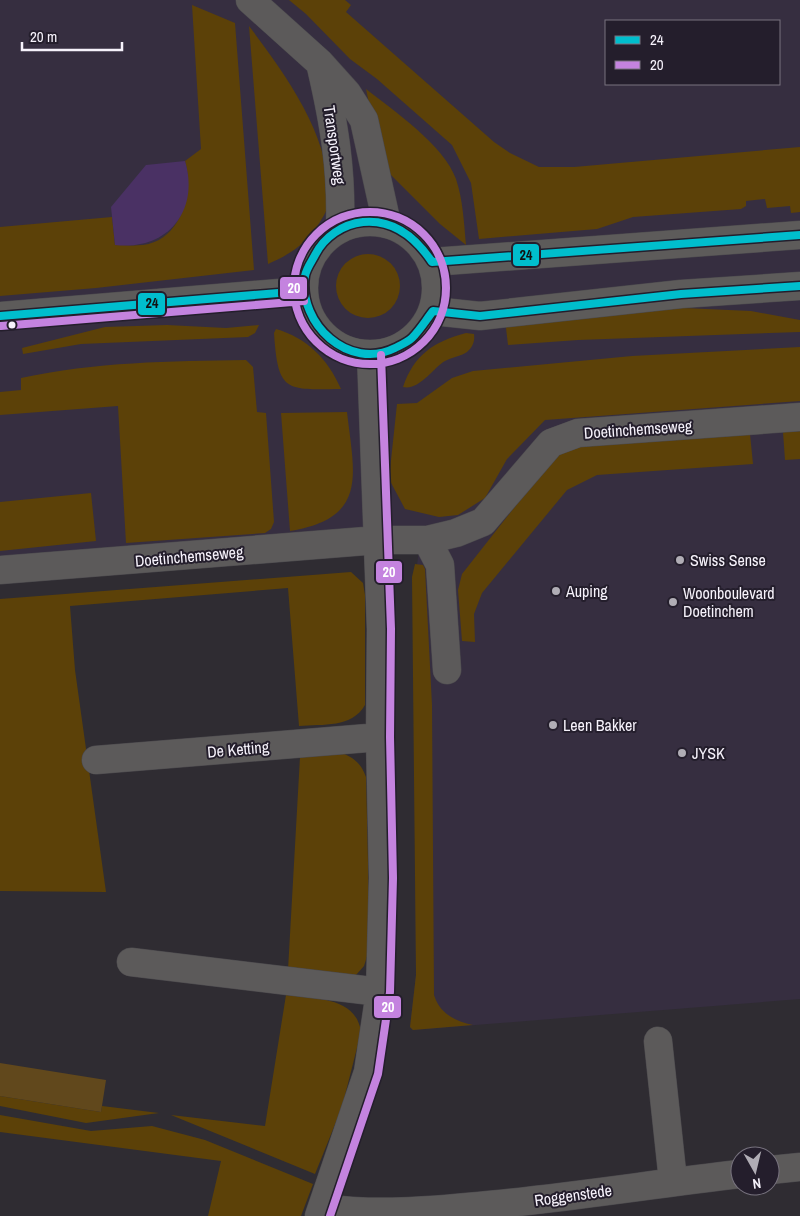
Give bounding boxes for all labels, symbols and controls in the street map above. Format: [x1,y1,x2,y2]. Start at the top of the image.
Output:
scale bar [22,20,122,52]
legend [605,20,780,85]
text: 20 m [30,26,57,47]
text: 24 [650,29,664,50]
text: 20 [650,54,664,75]
street label: Transportweg [319,104,352,187]
line badge: 24 [512,243,540,267]
text: 24 [520,246,533,264]
line badge: 20 [279,276,308,300]
text: 20 [288,279,300,297]
line badge: 24 [137,292,166,316]
text: 24 [146,294,159,312]
unlabelled marker [7,320,17,330]
street label: Doetinchemseweg [583,414,694,444]
street label: Doetinchemseweg [134,540,245,572]
place label: Swiss Sense [690,549,766,571]
marker: Swiss Sense [674,554,686,566]
line badge: 20 [375,560,403,584]
text: 20 [383,563,395,581]
place label: Auping [565,580,608,602]
place label: Woonboulevard Doetinchem [683,582,775,622]
marker: Auping [550,585,562,597]
marker: Woonboulevard Doetinchem [667,596,679,608]
place label: Leen Bakker [563,714,637,736]
marker: Leen Bakker [547,719,559,731]
street label: De Ketting [206,735,271,763]
place label: JYSK [692,742,725,764]
marker: JYSK [676,747,688,759]
line badge: 20 [373,995,402,1019]
text: 20 [382,998,394,1016]
north arrow [730,1146,780,1196]
text: N [751,1174,762,1193]
street label: Roggenstede [533,1179,613,1211]

